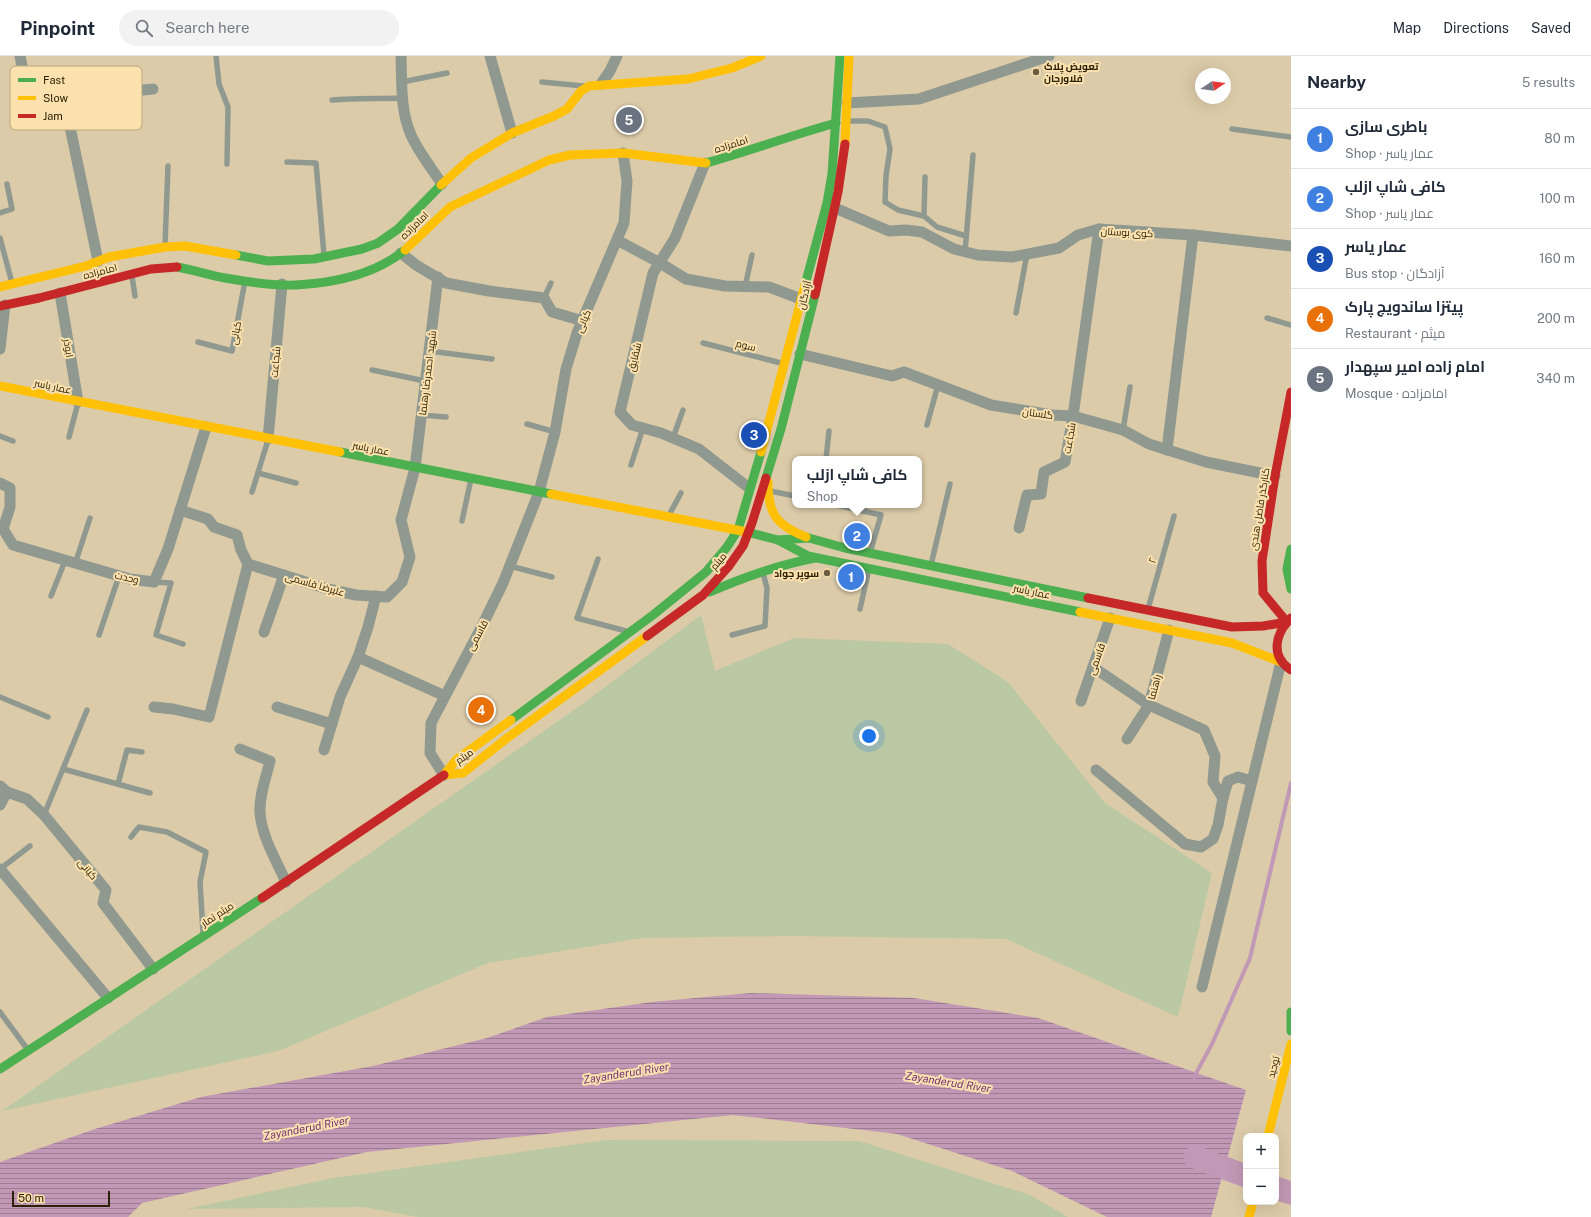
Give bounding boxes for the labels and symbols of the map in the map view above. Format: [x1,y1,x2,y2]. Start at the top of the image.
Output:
place label: تعویض پلاک فلاورجان [1044,60,1099,85]
legend [10,66,142,130]
marker: تعویض پلاک فلاورجان [1031,67,1041,77]
north arrow [1195,68,1231,104]
text: Fast [43,74,65,86]
text: Slow [43,92,69,104]
pin: 5 [616,105,642,135]
text: Jam [43,110,63,122]
street label: امامزاده [713,133,749,155]
street label: امامزاده [397,209,431,241]
street label: کوی بوستان [1100,225,1154,240]
street label: امامزاده [82,261,118,281]
street label: آزادگان [795,279,814,311]
street label: کیانی [573,308,594,335]
street label: کیانی [227,320,244,346]
street label: شهید احمدرضا رهنما [416,330,439,416]
street label: ابوذر [61,337,76,358]
street label: سوم [734,337,757,355]
street label: شقایق [625,341,644,373]
street label: شجاعت [268,346,282,378]
street label: عمار یاسر [32,376,73,396]
street label: گلستان [1022,405,1054,422]
pin: 3 [741,420,767,450]
street label: شجاعت [1060,422,1078,454]
street label: عمار یاسر [351,438,391,457]
street label: کنارگذر فاضل هندی [1247,467,1272,551]
pin: 2 [844,521,870,551]
street label: میثم [707,550,730,573]
street label: ۲ [1146,556,1158,564]
pin: 1 [838,562,864,592]
place label: سوپر جواد [774,567,819,581]
street label: وحدت [114,568,140,586]
marker: سوپر جواد [822,568,832,578]
street label: علیرضا قاسمی [284,570,346,599]
street label: عمار یاسر [1011,581,1052,601]
street label: قاسمی [464,618,491,653]
street label: قاسمی [1085,641,1108,677]
street label: راهنما [1145,673,1163,701]
pin: 4 [468,695,494,725]
your location [859,726,879,746]
street label: میثم [453,746,476,768]
street label: کیانی [75,856,100,883]
street label: میثم تمار [198,899,237,931]
street label: توحید [1264,1054,1282,1079]
water label: Zayanderud River [582,1060,671,1086]
water label: Zayanderud River [904,1069,993,1095]
water label: Zayanderud River [262,1114,351,1142]
scale bar [12,1189,110,1208]

